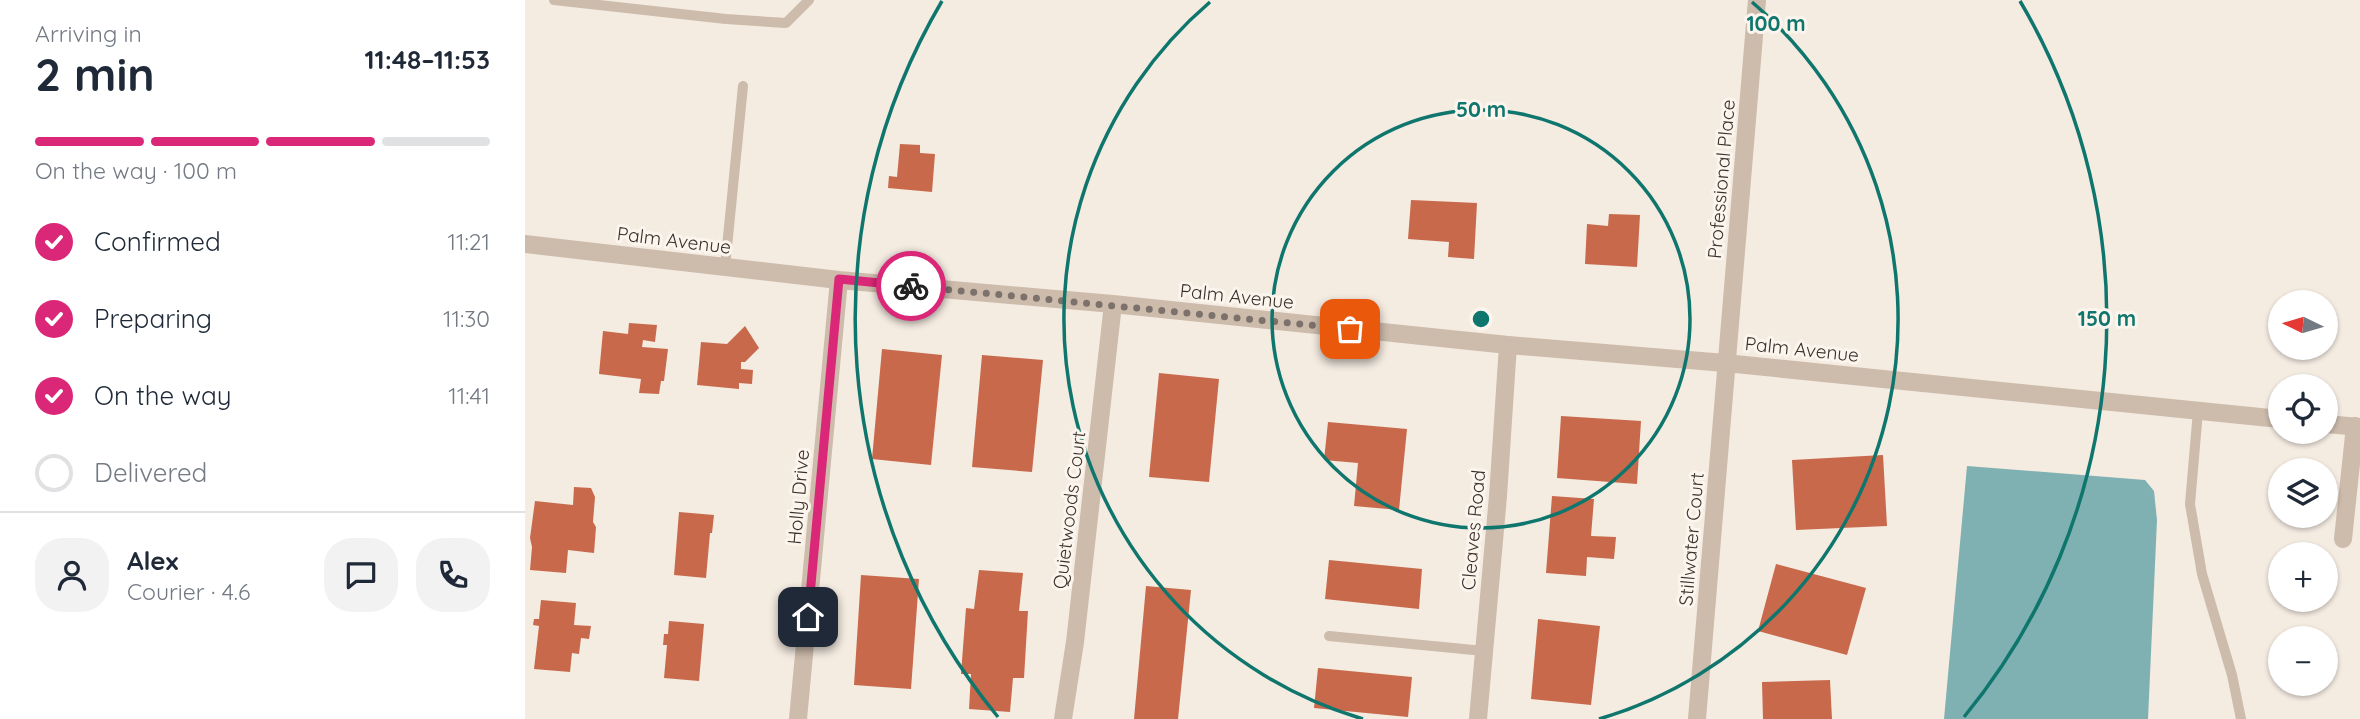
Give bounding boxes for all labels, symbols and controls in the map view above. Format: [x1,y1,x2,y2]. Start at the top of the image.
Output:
text: 100 m [1746,10,1806,36]
text: Arriving in [35,19,142,48]
text: 11:48–11:53 [364,43,490,76]
text: 2 min [35,45,155,103]
text: 50 m [1456,96,1506,122]
street label: Professional Place [1702,98,1740,260]
text: On the way · 100 m [35,156,237,185]
street label: Palm Avenue [616,221,732,259]
icon: check [35,223,73,261]
text: Confirmed [94,225,221,258]
text: 11:21 [447,227,490,256]
courier [876,251,946,321]
icon: bike [892,267,930,305]
street label: Palm Avenue [1179,278,1295,314]
north arrow [2268,290,2338,360]
map controls [2268,290,2338,696]
pin [1320,299,1380,359]
icon: check [35,300,73,338]
text: Preparing [94,302,212,335]
text: 11:30 [443,304,490,333]
text: 150 m [2078,305,2136,331]
centre of rings [1469,307,1493,331]
icon: bag [1331,310,1369,348]
street label: Palm Avenue [1744,331,1860,367]
button: locate [2268,374,2338,444]
icon: check [35,377,73,415]
text: On the way [94,379,232,412]
text: 11:41 [448,381,490,410]
street label: Quietwoods Court [1047,430,1091,590]
street label: Holly Drive [782,448,814,546]
text: Delivered [94,456,207,489]
button: layers [2268,458,2338,528]
street label: Cleaves Road [1456,469,1490,591]
street label: Stillwater Court [1673,471,1709,607]
button: person [35,538,109,612]
button: chat [324,538,398,612]
button: phone [416,538,490,612]
button: + [2268,542,2338,612]
text: Alex [127,544,178,577]
text: Courier · 4.6 [127,577,250,606]
pin [778,587,838,647]
icon: home [789,598,827,636]
button: − [2268,626,2338,696]

